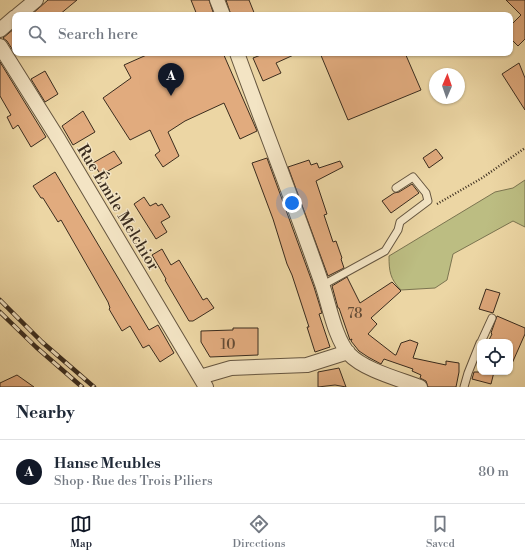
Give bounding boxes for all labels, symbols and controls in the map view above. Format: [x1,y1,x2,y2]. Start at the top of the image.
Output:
search box [12,12,513,56]
icon: search [26,23,48,45]
text: Search here [58,25,138,44]
pin: A [158,63,184,96]
north arrow [429,68,465,104]
street label: Rue Émile Melchior [73,140,165,274]
your location [282,193,302,213]
house number: 78 [347,305,363,323]
house number: 10 [221,336,235,354]
map controls [477,339,513,375]
button: locate [477,339,513,375]
text: Nearby [16,402,75,424]
text: Hanse Meubles [54,454,161,473]
text: A [24,464,34,480]
text: 80 m [478,464,509,480]
text: Shop · Rue des Trois Piliers [54,473,213,489]
tab: Map [70,513,92,551]
tab: Directions [233,513,286,551]
tab: Saved [426,513,455,551]

